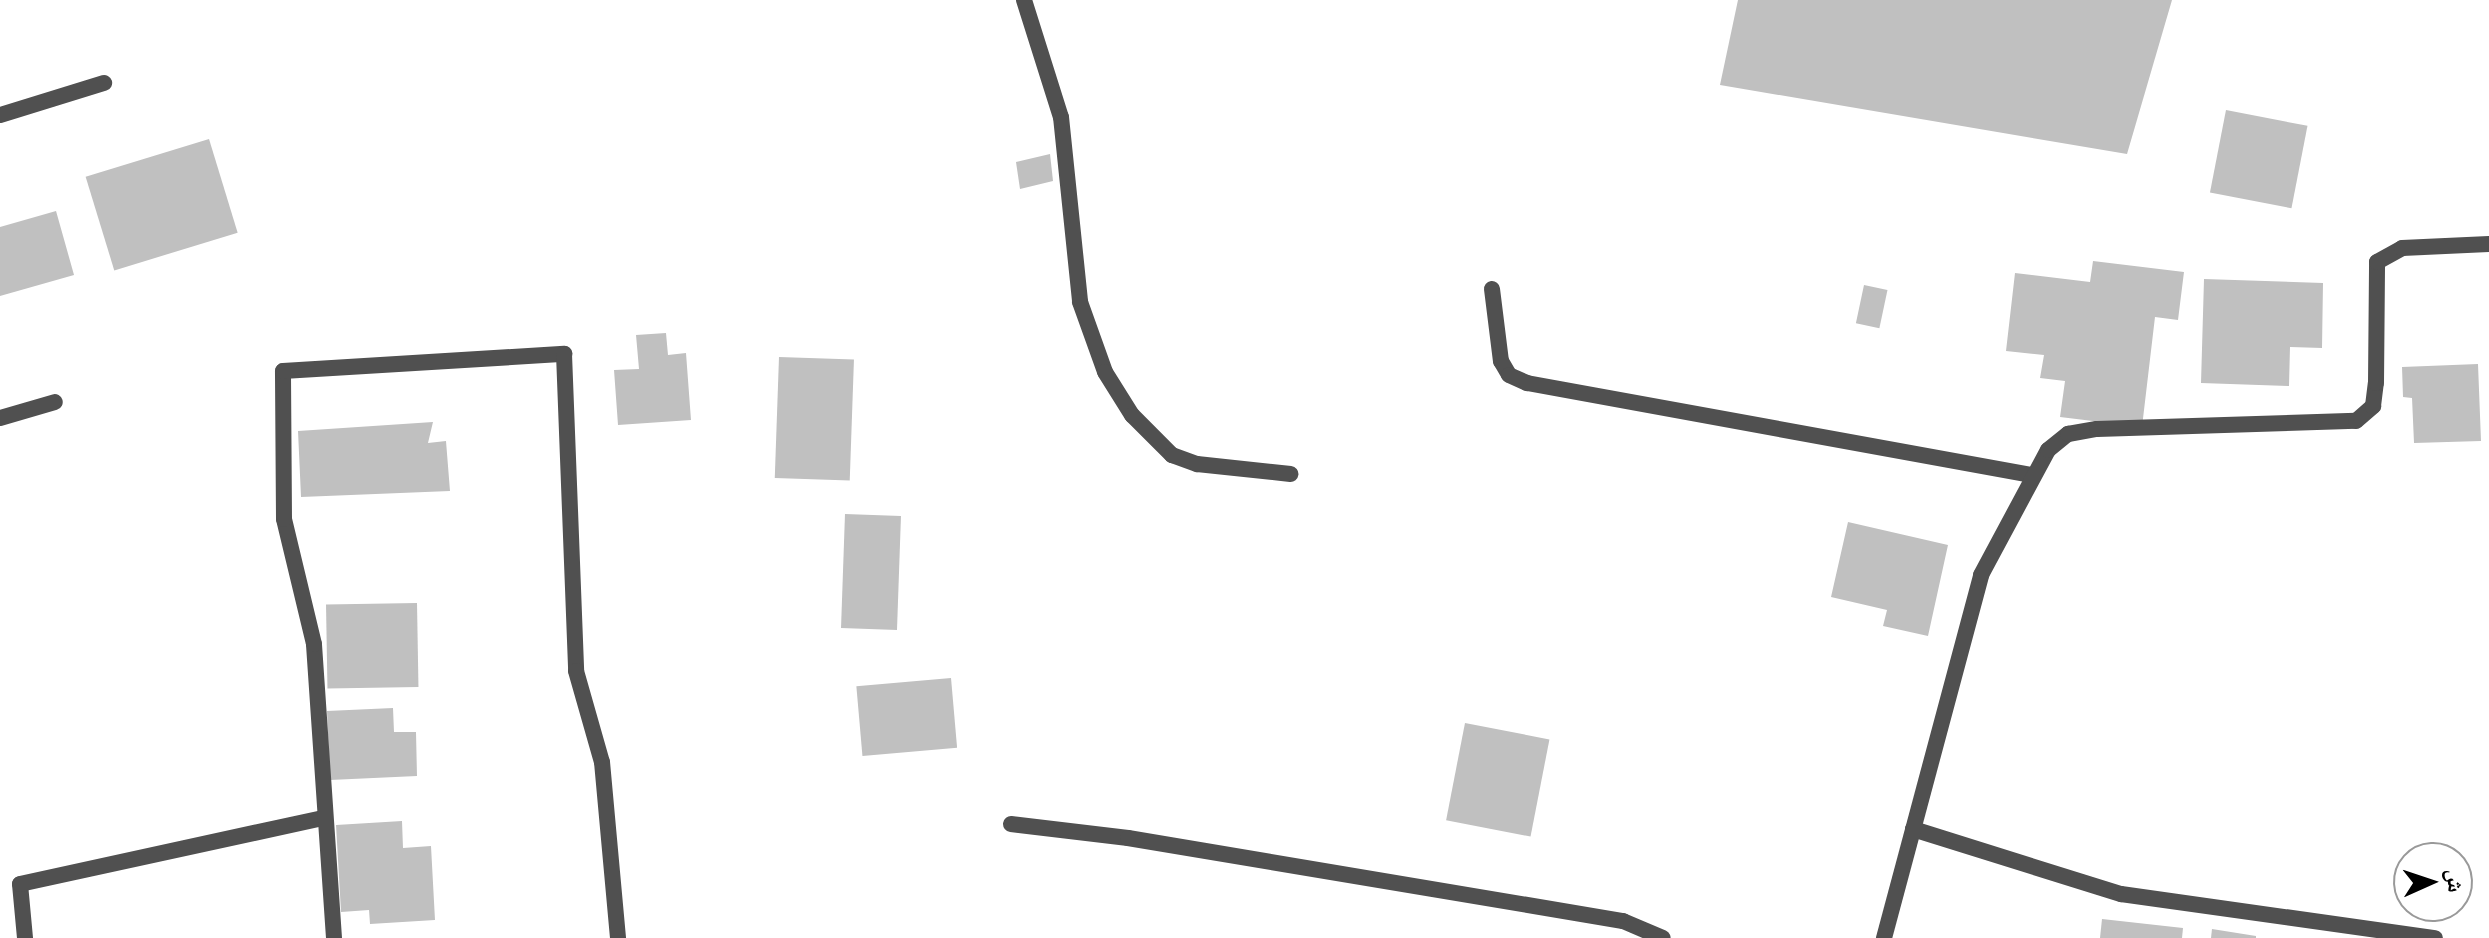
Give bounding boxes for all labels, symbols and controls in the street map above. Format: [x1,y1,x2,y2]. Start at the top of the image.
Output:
north arrow [2393,842,2473,922]
text: ش [2440,868,2471,893]

